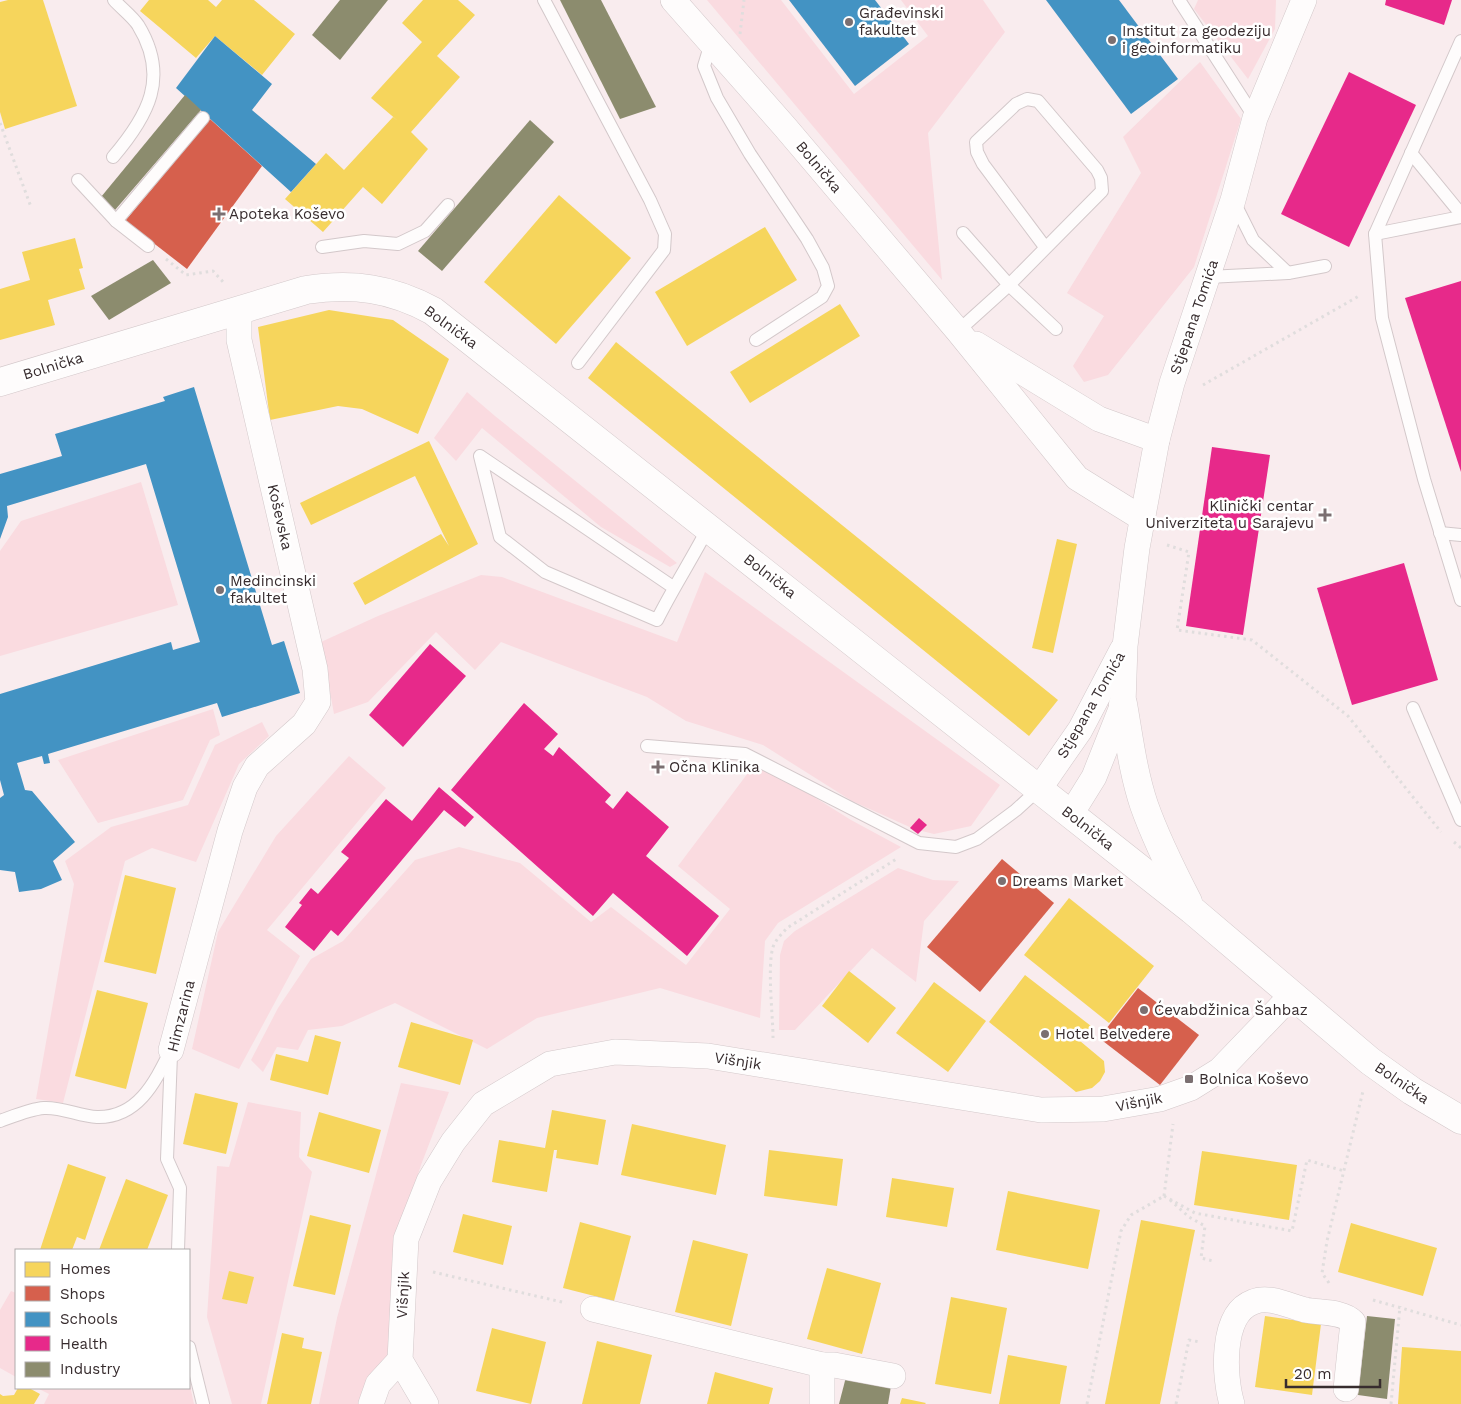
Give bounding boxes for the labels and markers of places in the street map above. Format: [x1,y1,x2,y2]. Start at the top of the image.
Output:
place label: Građevinski fakultet [859,4,944,39]
marker: Građevinski fakultet [843,16,855,28]
place label: Institut za geodeziju i geoinformatiku [1122,22,1271,57]
marker: Institut za geodeziju i geoinformatiku [1106,34,1118,46]
place label: Apoteka Koševo [229,205,345,223]
marker: Apoteka Koševo [213,208,225,220]
place label: Klinički centar Univerziteta u Sarajevu [1145,497,1314,532]
marker: Klinički centar Univerziteta u Sarajevu [1318,508,1332,522]
place label: Medincinski fakultet [230,572,316,607]
marker: Medincinski fakultet [214,584,226,596]
place label: Očna Klinika [669,758,760,776]
marker: Očna Klinika [651,760,665,774]
place label: Dreams Market [1012,872,1124,890]
marker: Dreams Market [996,875,1008,887]
place label: Ćevabdžinica Šahbaz [1154,1000,1308,1019]
marker: Ćevabdžinica Šahbaz [1138,1004,1150,1016]
place label: Hotel Belvedere [1055,1025,1171,1043]
marker: Hotel Belvedere [1039,1028,1051,1040]
place label: Bolnica Koševo [1199,1070,1309,1088]
marker: Bolnica Koševo [1183,1073,1195,1085]

